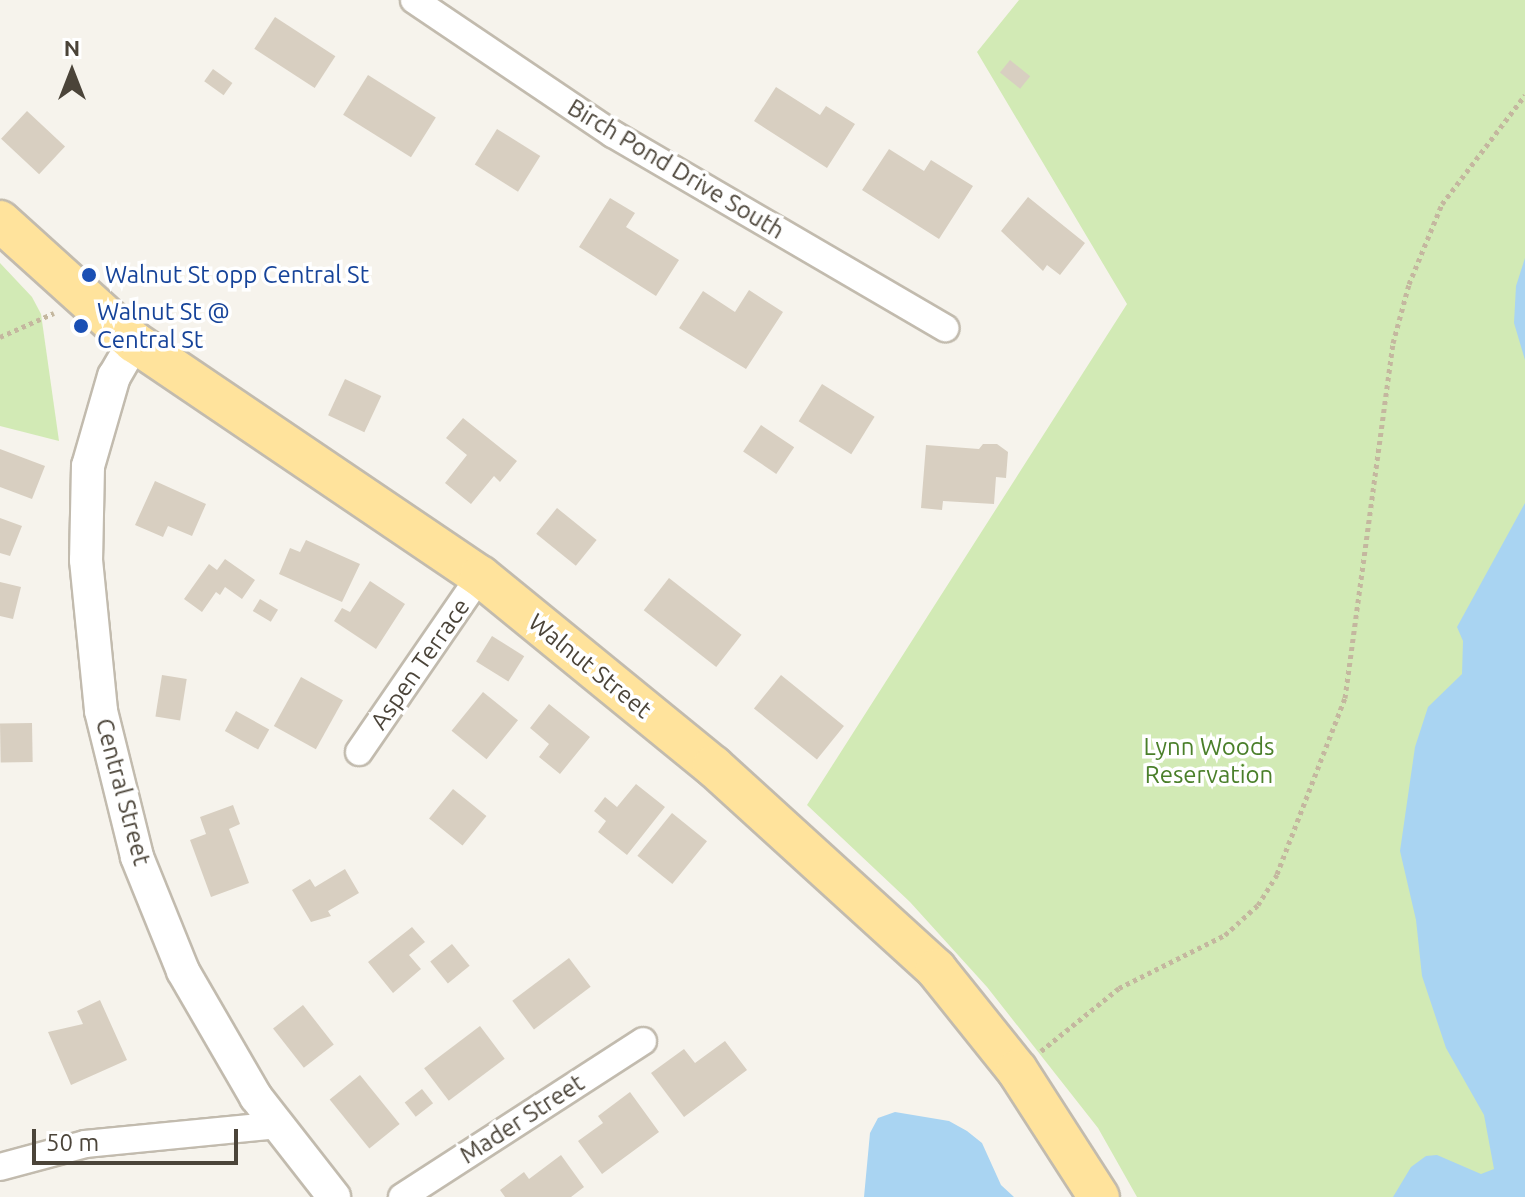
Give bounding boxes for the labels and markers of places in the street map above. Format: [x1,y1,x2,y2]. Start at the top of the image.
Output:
place label: Walnut St opp Central St [105,261,369,289]
marker: Walnut St opp Central St [80,266,98,284]
place label: Walnut St @ Central St [97,298,230,354]
marker: Walnut St @ Central St [72,317,90,335]

